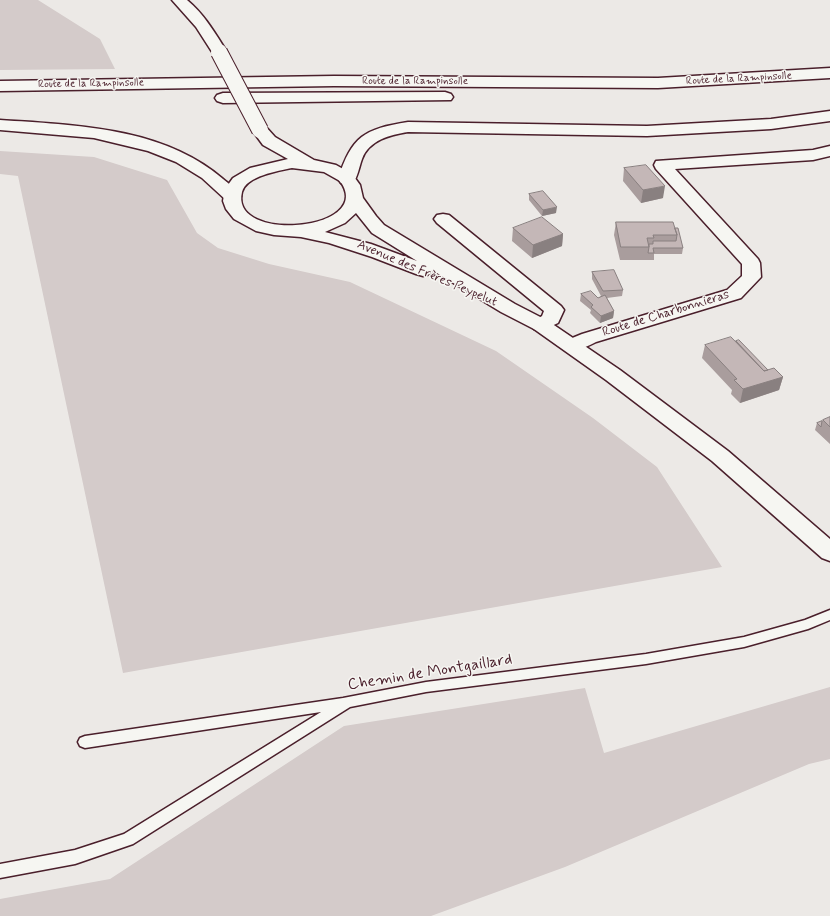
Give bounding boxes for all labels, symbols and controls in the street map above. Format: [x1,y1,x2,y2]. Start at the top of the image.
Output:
street label: Route de la Rampinsolle [686,70,792,88]
street label: Route de la Rampinsolle [362,75,468,89]
street label: Route de la Rampinsolle [38,76,144,92]
street label: Avenue des Frères Peypelut [355,237,499,311]
street label: Route de Charbonnieras [601,287,731,341]
street label: Chemin de Montgaillard [346,651,514,695]

